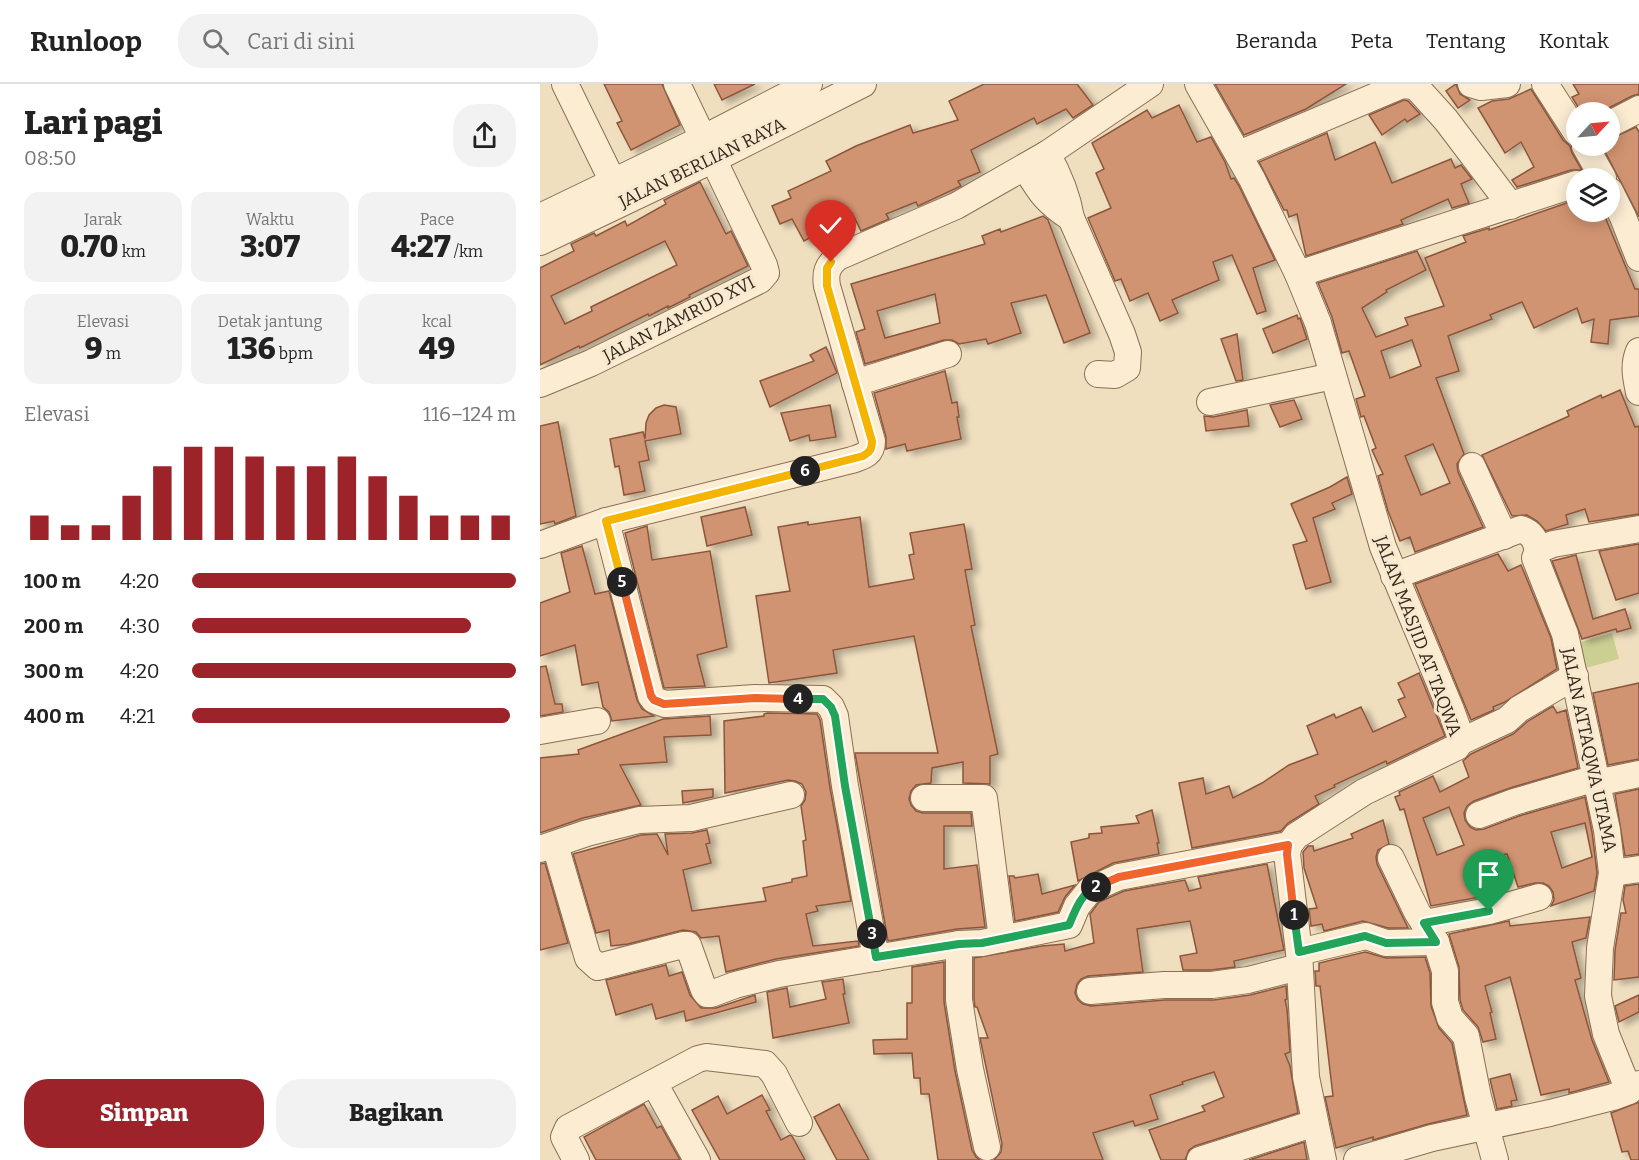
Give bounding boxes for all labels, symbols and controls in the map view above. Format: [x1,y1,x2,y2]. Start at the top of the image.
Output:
search box [178,14,598,68]
text: Runloop [30,25,142,58]
icon: search [199,25,232,58]
text: Cari di sini [247,28,355,55]
text: Beranda [1236,28,1317,54]
text: Peta [1350,28,1393,54]
text: Tentang [1426,28,1506,54]
text: Kontak [1539,28,1609,54]
north arrow [1566,102,1620,156]
map controls [1566,102,1620,222]
text: Lari pagi [24,103,162,143]
button: share [453,104,516,167]
street label: JALAN BERLIAN RAYA [614,113,789,213]
text: 08:50 [24,146,77,170]
button: layers [1566,168,1620,222]
pin [805,200,856,262]
icon: check [814,209,847,242]
text: Jarak [84,210,122,229]
text: Waktu [246,210,294,229]
text: Pace [420,210,454,229]
text: 0.70 [60,229,119,265]
text: 3:07 [240,229,300,265]
text: 4:27 [391,229,451,265]
text: km [119,242,146,261]
text: /km [451,242,483,261]
street label: JALAN ZAMRUD XVI [598,271,759,367]
text: Elevasi [77,312,129,331]
text: Detak jantung [218,312,322,331]
text: kcal [422,312,452,331]
text: 9 [85,331,103,367]
text: 136 [227,331,276,367]
text: 49 [419,331,455,367]
text: m [103,344,121,363]
text: bpm [276,344,313,363]
text: Elevasi [24,402,89,426]
text: 116–124 m [423,402,516,426]
pin: 6 [790,456,820,486]
text: 6 [800,461,810,480]
street label: JALAN MASJID AT TAQWA [1369,532,1467,740]
pin: 5 [607,567,637,597]
text: 100 m [24,569,81,593]
text: 4:20 [120,569,160,593]
text: 5 [618,572,626,591]
text: 200 m [24,614,83,638]
text: 4:30 [120,614,160,638]
street label: JALAN ATTAQWA UTAMA [1556,645,1621,855]
text: 300 m [24,659,84,683]
text: 4:20 [120,659,160,683]
pin: 4 [783,684,813,714]
text: 4 [793,689,803,708]
text: 400 m [24,704,84,728]
text: 4:21 [120,704,155,728]
pin [1463,849,1514,911]
icon: arrive [1472,858,1505,891]
pin: 2 [1081,872,1111,902]
text: 2 [1091,877,1101,896]
pin: 1 [1279,900,1309,930]
text: 1 [1291,905,1297,924]
pin: 3 [857,919,887,949]
text: 3 [867,924,877,943]
button: Simpan [24,1079,264,1148]
button: Bagikan [276,1079,516,1148]

